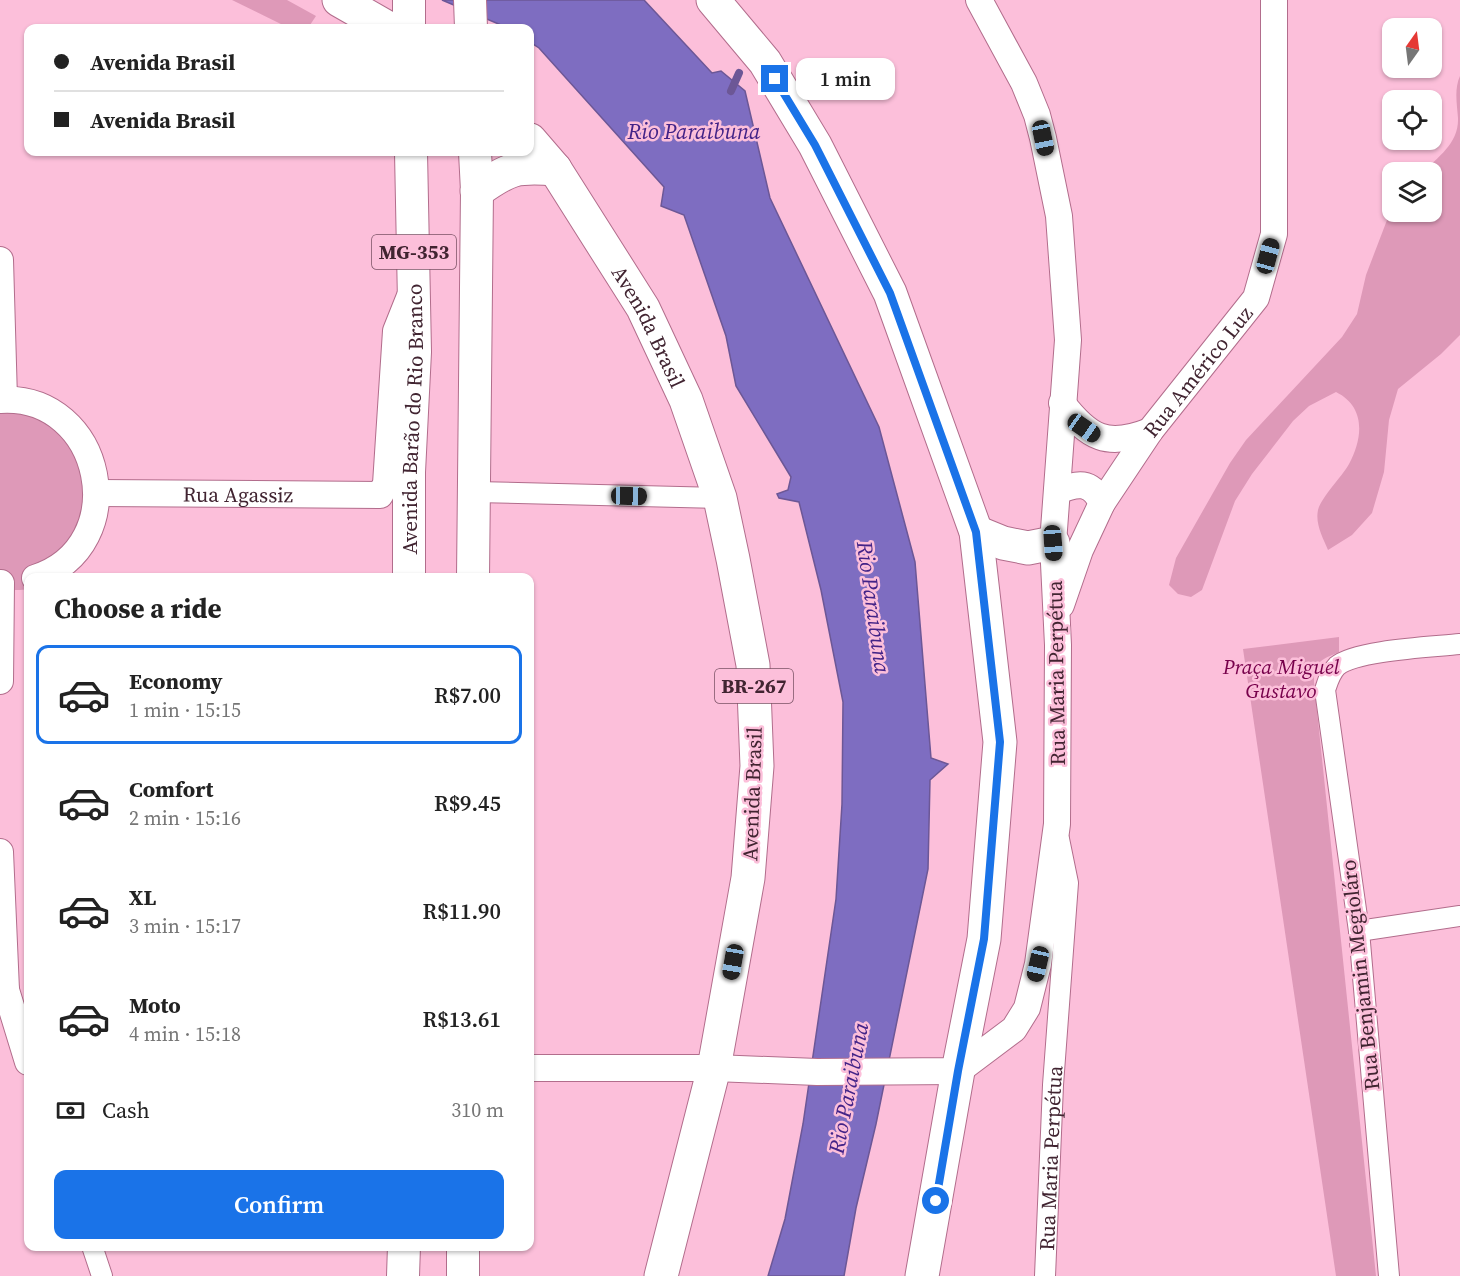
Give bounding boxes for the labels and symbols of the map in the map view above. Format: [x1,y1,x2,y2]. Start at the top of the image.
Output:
north arrow [1382,18,1442,78]
callout: 1 min [796,58,895,100]
route end [761,65,788,92]
water label: Rio Paraibuna [626,116,761,146]
car [1030,119,1056,157]
road number: MG-353 [372,235,456,269]
car [1255,236,1281,276]
street label: Avenida Brasil [605,260,693,392]
street label: Avenida Barão do Rio Branco [394,283,430,555]
street label: Rua Américo Luz [1136,299,1259,443]
car [1064,410,1104,446]
street label: Rua Agassiz [183,479,294,509]
car [611,487,647,505]
car [1043,524,1063,562]
water label: Rio Paraibuna [850,538,898,676]
street label: Rua Maria Perpétua [1040,580,1072,766]
park label: Praça Miguel Gustavo [1222,652,1339,705]
road number: BR-267 [715,669,793,703]
street label: Avenida Brasil [735,727,769,861]
street label: Rua Benjamin Megioláro [1333,858,1387,1092]
car [721,943,745,981]
car [1025,944,1051,984]
water label: Rio Paraibuna [820,1019,876,1157]
street label: Rua Maria Perpétua [1032,1064,1069,1251]
route start [922,1187,949,1214]

